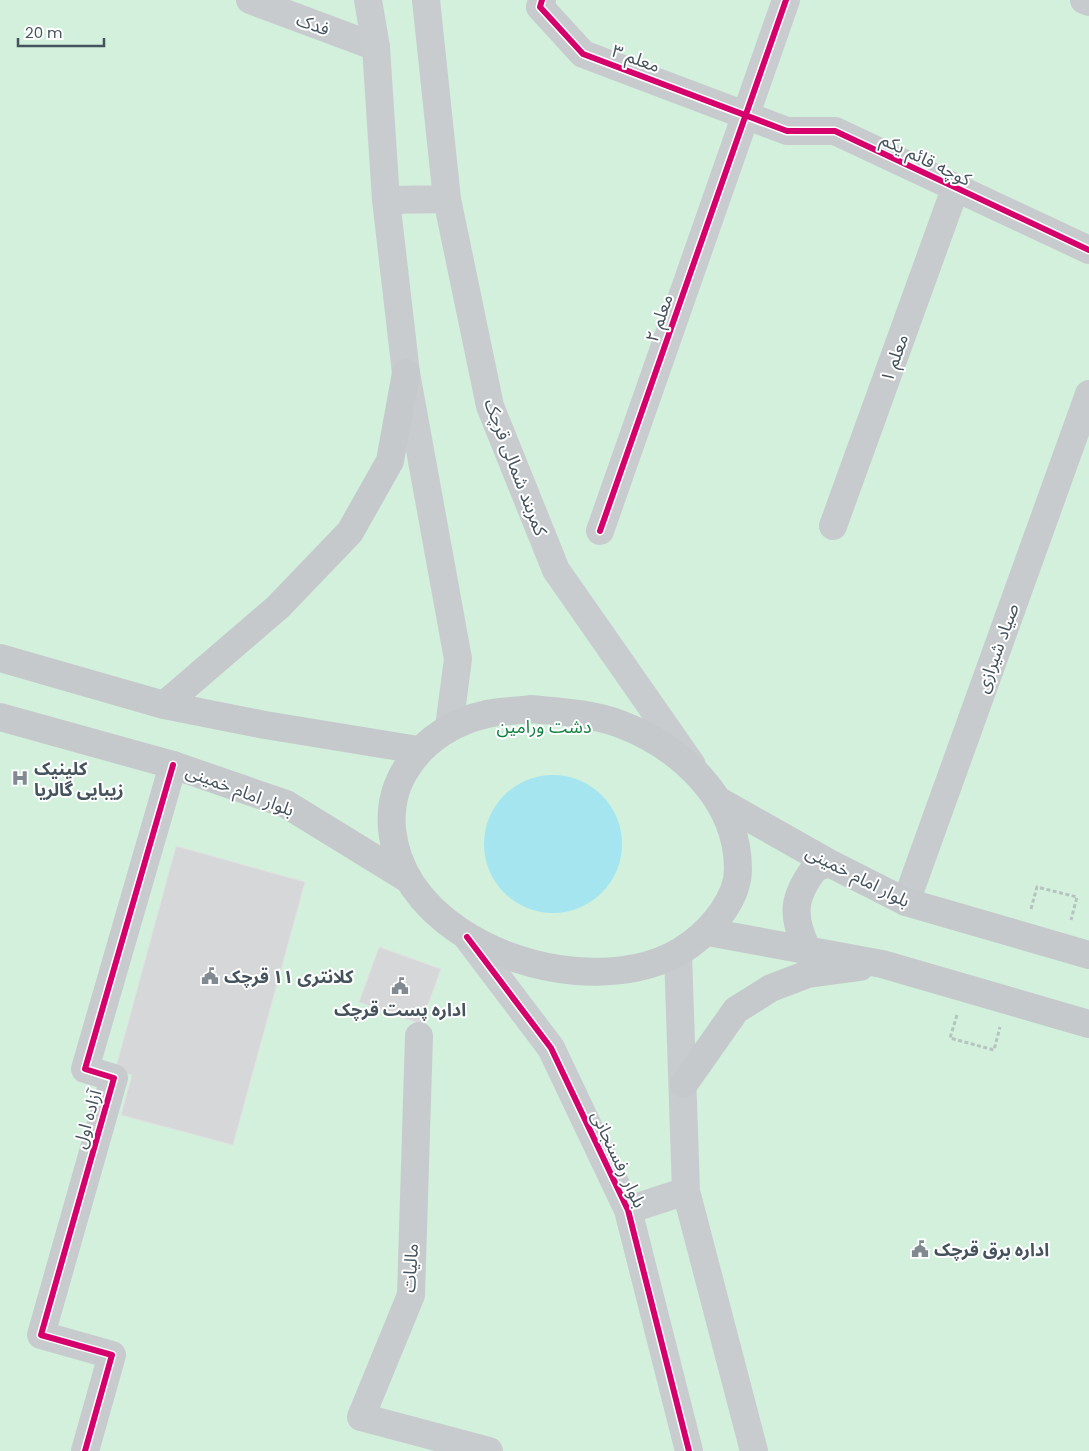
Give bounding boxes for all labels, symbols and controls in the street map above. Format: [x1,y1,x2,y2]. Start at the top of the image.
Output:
street label: فدک [293,7,333,41]
scale bar [18,15,104,47]
text: 20 m [25,22,63,43]
street label: معلم ۳ [608,38,664,79]
street label: کوچه قائم یکم [876,126,976,193]
street label: معلم ۲ [639,291,680,346]
street label: معلم ۱ [874,330,915,386]
street label: کمربند شمالی قرچک [478,395,554,540]
street label: صیاد شیرازی [969,600,1025,696]
park label: دشت ورامین [497,714,591,739]
place label: کلینیک زیبایی گالریا [34,756,124,802]
street label: بلوار امام خمینی [182,758,298,824]
hospital icon: کلینیک زیبایی گالریا [10,768,30,788]
street label: بلوار امام خمینی [801,839,914,915]
place label: کلانتری ۱۱ قرچک [224,964,354,989]
public building icon: کلانتری ۱۱ قرچک [200,966,220,986]
public building icon: اداره پست قرچک [390,976,410,996]
place label: اداره پست قرچک [334,997,466,1022]
street label: آزاده اول [67,1086,108,1151]
street label: بلوار رفسنجانی [586,1106,652,1212]
place label: اداره برق قرچک [934,1237,1049,1262]
public building icon: اداره برق قرچک [910,1239,930,1259]
street label: مالیات [396,1243,424,1293]

